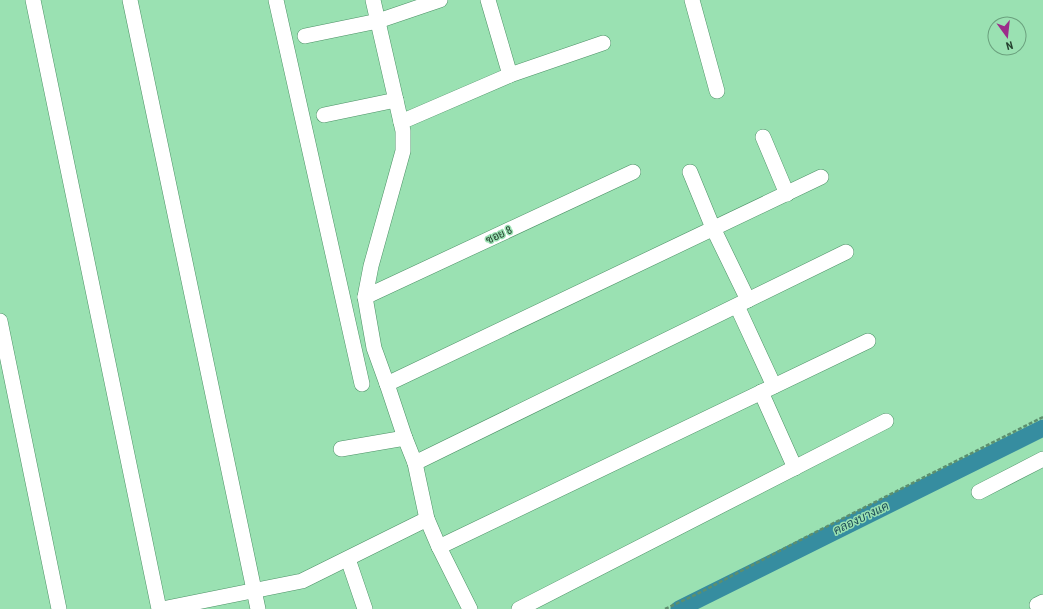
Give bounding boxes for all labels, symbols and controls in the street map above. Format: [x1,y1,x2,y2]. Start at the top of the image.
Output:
north arrow [987,16,1027,56]
text: N [1004,38,1014,52]
street label: ซอย 8 [484,223,514,247]
water label: คลองบางแค [831,499,891,537]

